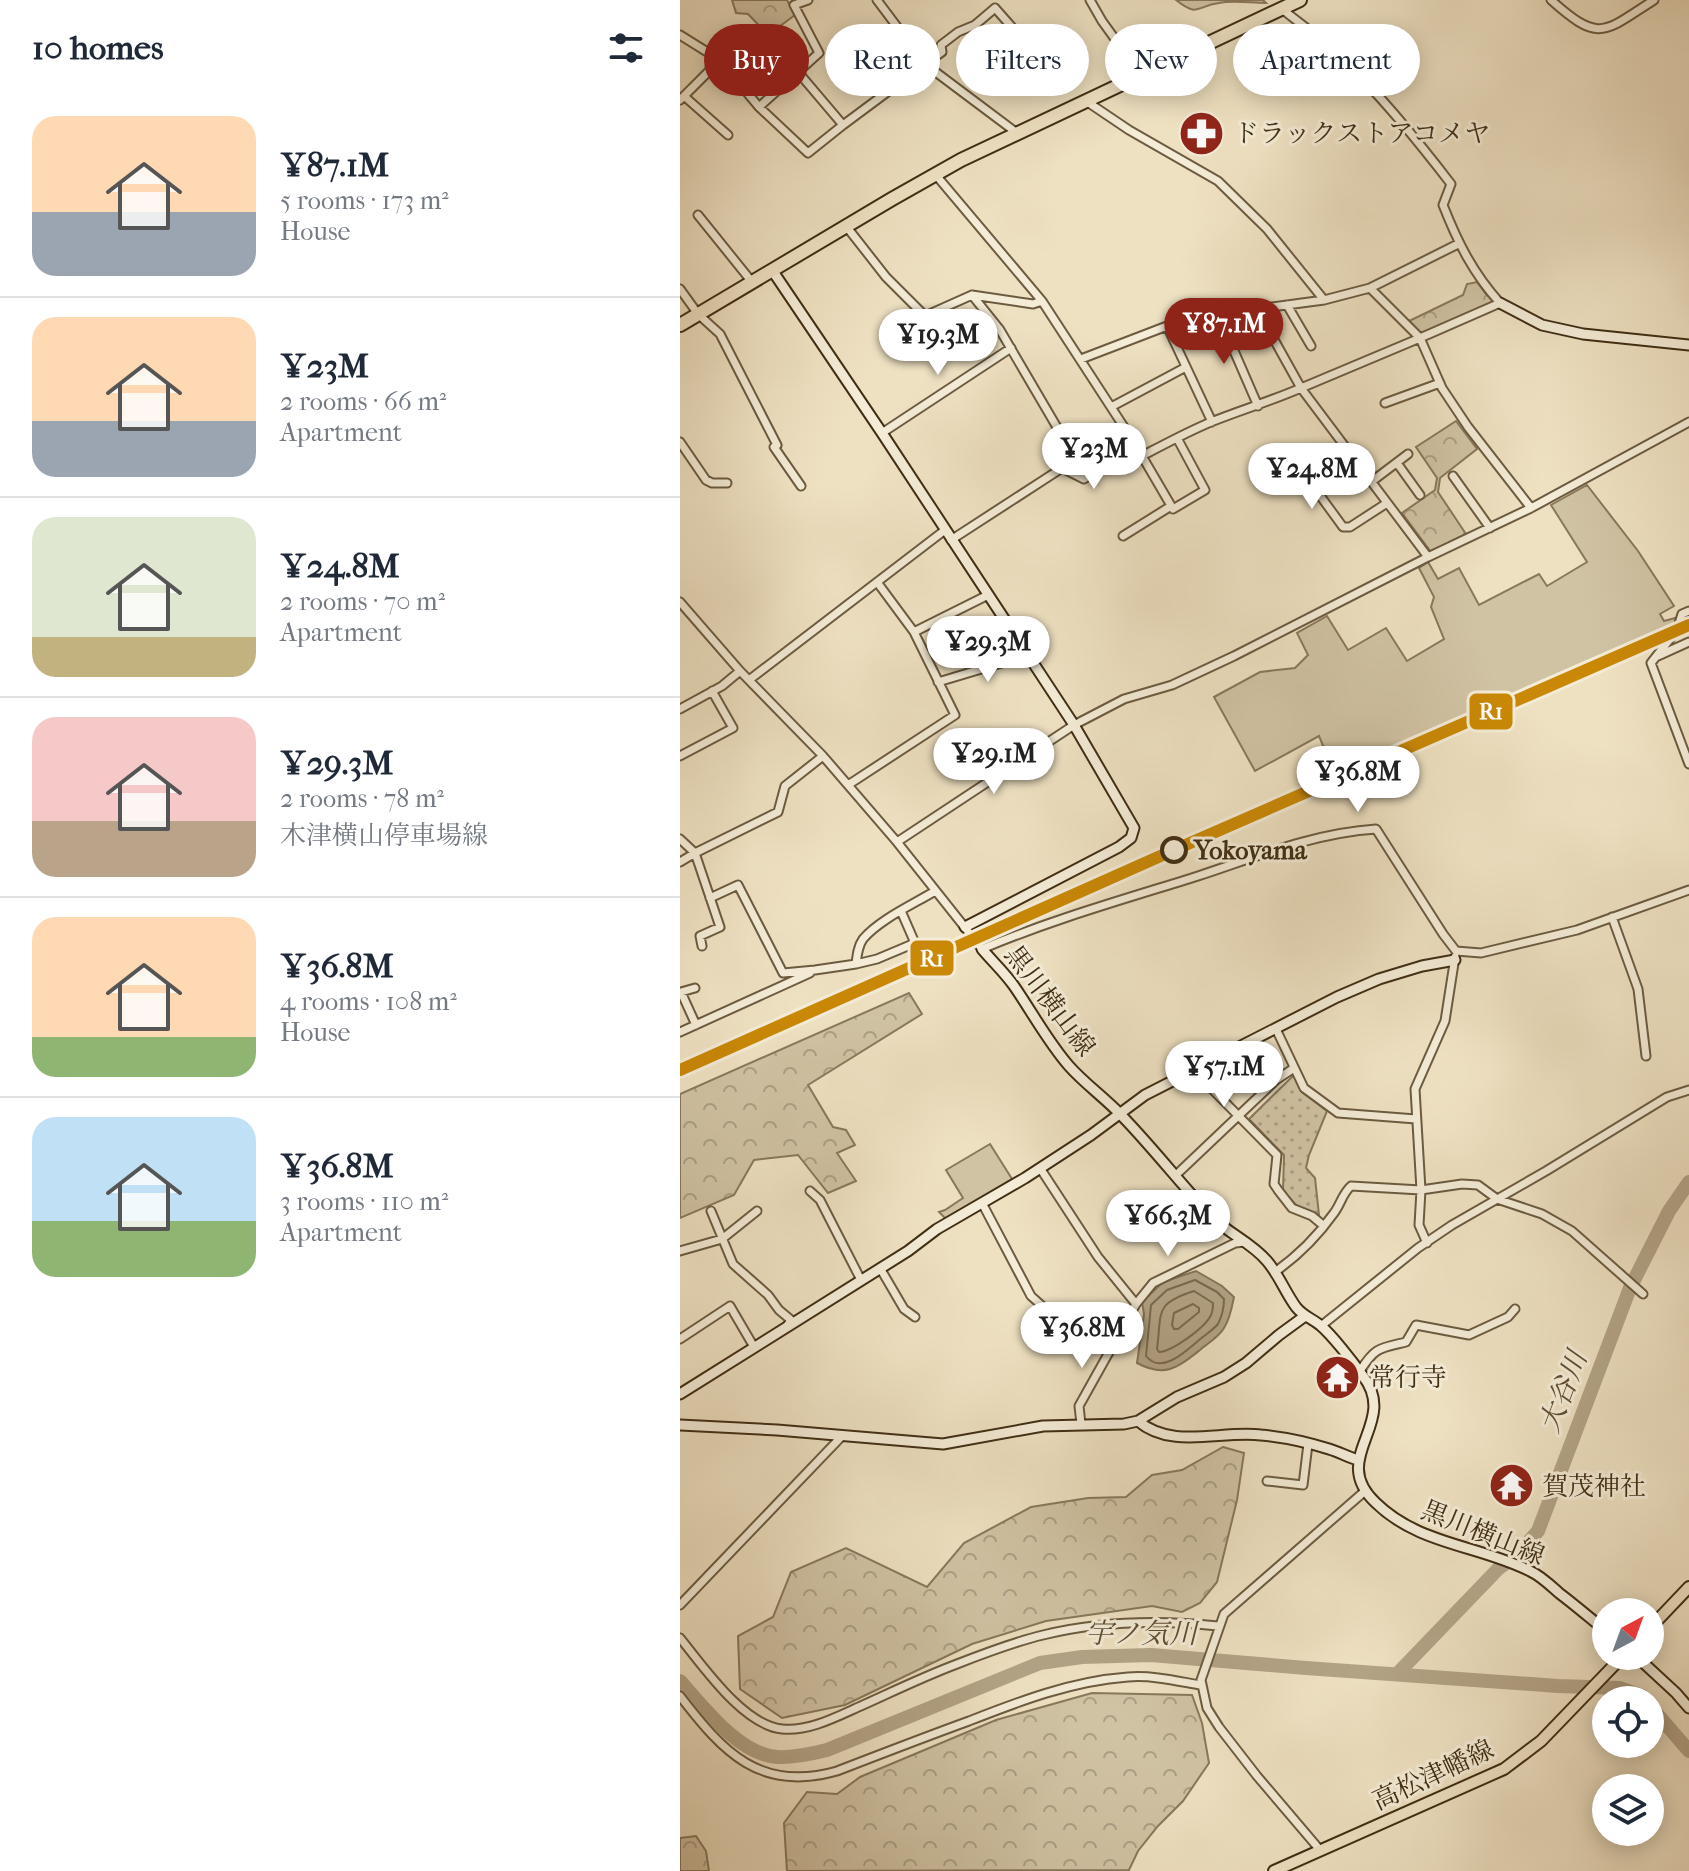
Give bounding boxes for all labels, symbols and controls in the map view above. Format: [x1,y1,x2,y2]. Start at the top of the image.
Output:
chip: Buy [704,24,809,96]
chip: Rent [825,24,940,96]
chip: Filters [956,24,1089,96]
chip: New [1105,24,1217,96]
chip: Apartment [1233,24,1420,96]
icon: filters [604,26,648,70]
text: 10 homes [32,28,163,68]
pharmacy icon: ドラックストアコメヤ [1178,109,1226,157]
place label: ドラックストアコメヤ [1233,118,1490,149]
text: ¥87.1M [280,145,389,185]
icon: home [96,148,192,244]
text: 5 rooms · 173 m² [280,185,449,216]
text: House [280,216,350,247]
pin: ¥87.1M [1159,298,1289,366]
text: ¥87.1M [1182,308,1266,339]
pin: ¥19.3M [873,309,1003,377]
text: ¥19.3M [897,319,979,350]
text: ¥23M [280,346,369,386]
icon: home [96,349,192,445]
text: 2 rooms · 66 m² [280,386,446,417]
text: Apartment [280,417,402,448]
pin: ¥23M [1047,423,1141,491]
text: ¥23M [1060,433,1128,464]
pin: ¥24.8M [1247,443,1377,511]
text: ¥24.8M [1266,453,1358,484]
text: ¥24.8M [280,546,400,586]
icon: home [96,549,192,645]
text: 2 rooms · 70 m² [280,586,445,617]
pin: ¥29.3M [923,616,1053,684]
text: Apartment [280,617,402,648]
text: ¥29.3M [945,626,1031,657]
line badge: R1 [1468,692,1514,731]
text: R1 [1479,699,1503,725]
pin: ¥29.1M [929,728,1059,796]
text: ¥29.1M [951,738,1037,769]
text: ¥29.3M [280,743,393,783]
pin: ¥36.8M [1293,746,1423,814]
icon: home [96,749,192,845]
text: ¥36.8M [1315,756,1401,787]
text: 2 rooms · 78 m² [280,783,444,814]
text: 木津横山停車場線 [280,820,488,851]
place label: Yokoyama [1192,835,1308,866]
marker: Yokoyama [1161,837,1187,863]
line badge: R1 [909,939,955,977]
street label: 黒川横山線 [998,940,1102,1062]
text: ¥36.8M [280,946,394,986]
text: R1 [920,946,944,972]
icon: home [96,949,192,1045]
text: 4 rooms · 108 m² [280,986,457,1017]
text: House [280,1017,350,1048]
pin: ¥57.1M [1159,1041,1289,1109]
text: ¥57.1M [1183,1051,1265,1082]
text: ¥36.8M [280,1146,394,1186]
icon: home [96,1149,192,1245]
text: 3 rooms · 110 m² [280,1186,448,1217]
pin: ¥66.3M [1103,1190,1233,1258]
text: ¥66.3M [1124,1200,1212,1231]
text: Apartment [280,1217,402,1248]
pin: ¥36.8M [1017,1302,1147,1370]
text: ¥36.8M [1039,1312,1125,1343]
water label: 大谷川 [1533,1344,1595,1437]
temple icon: 常行寺 [1314,1353,1362,1401]
place label: 常行寺 [1369,1362,1447,1393]
temple icon: 賀茂神社 [1487,1462,1535,1510]
place label: 賀茂神社 [1542,1471,1646,1502]
street label: 黒川横山線 [1417,1494,1549,1572]
north arrow [1592,1598,1664,1670]
map controls [1592,1598,1664,1846]
water label: 宇ノ気川 [1085,1617,1200,1650]
button: locate [1592,1686,1664,1758]
street label: 高松津幡線 [1368,1733,1498,1817]
button: layers [1592,1774,1664,1846]

